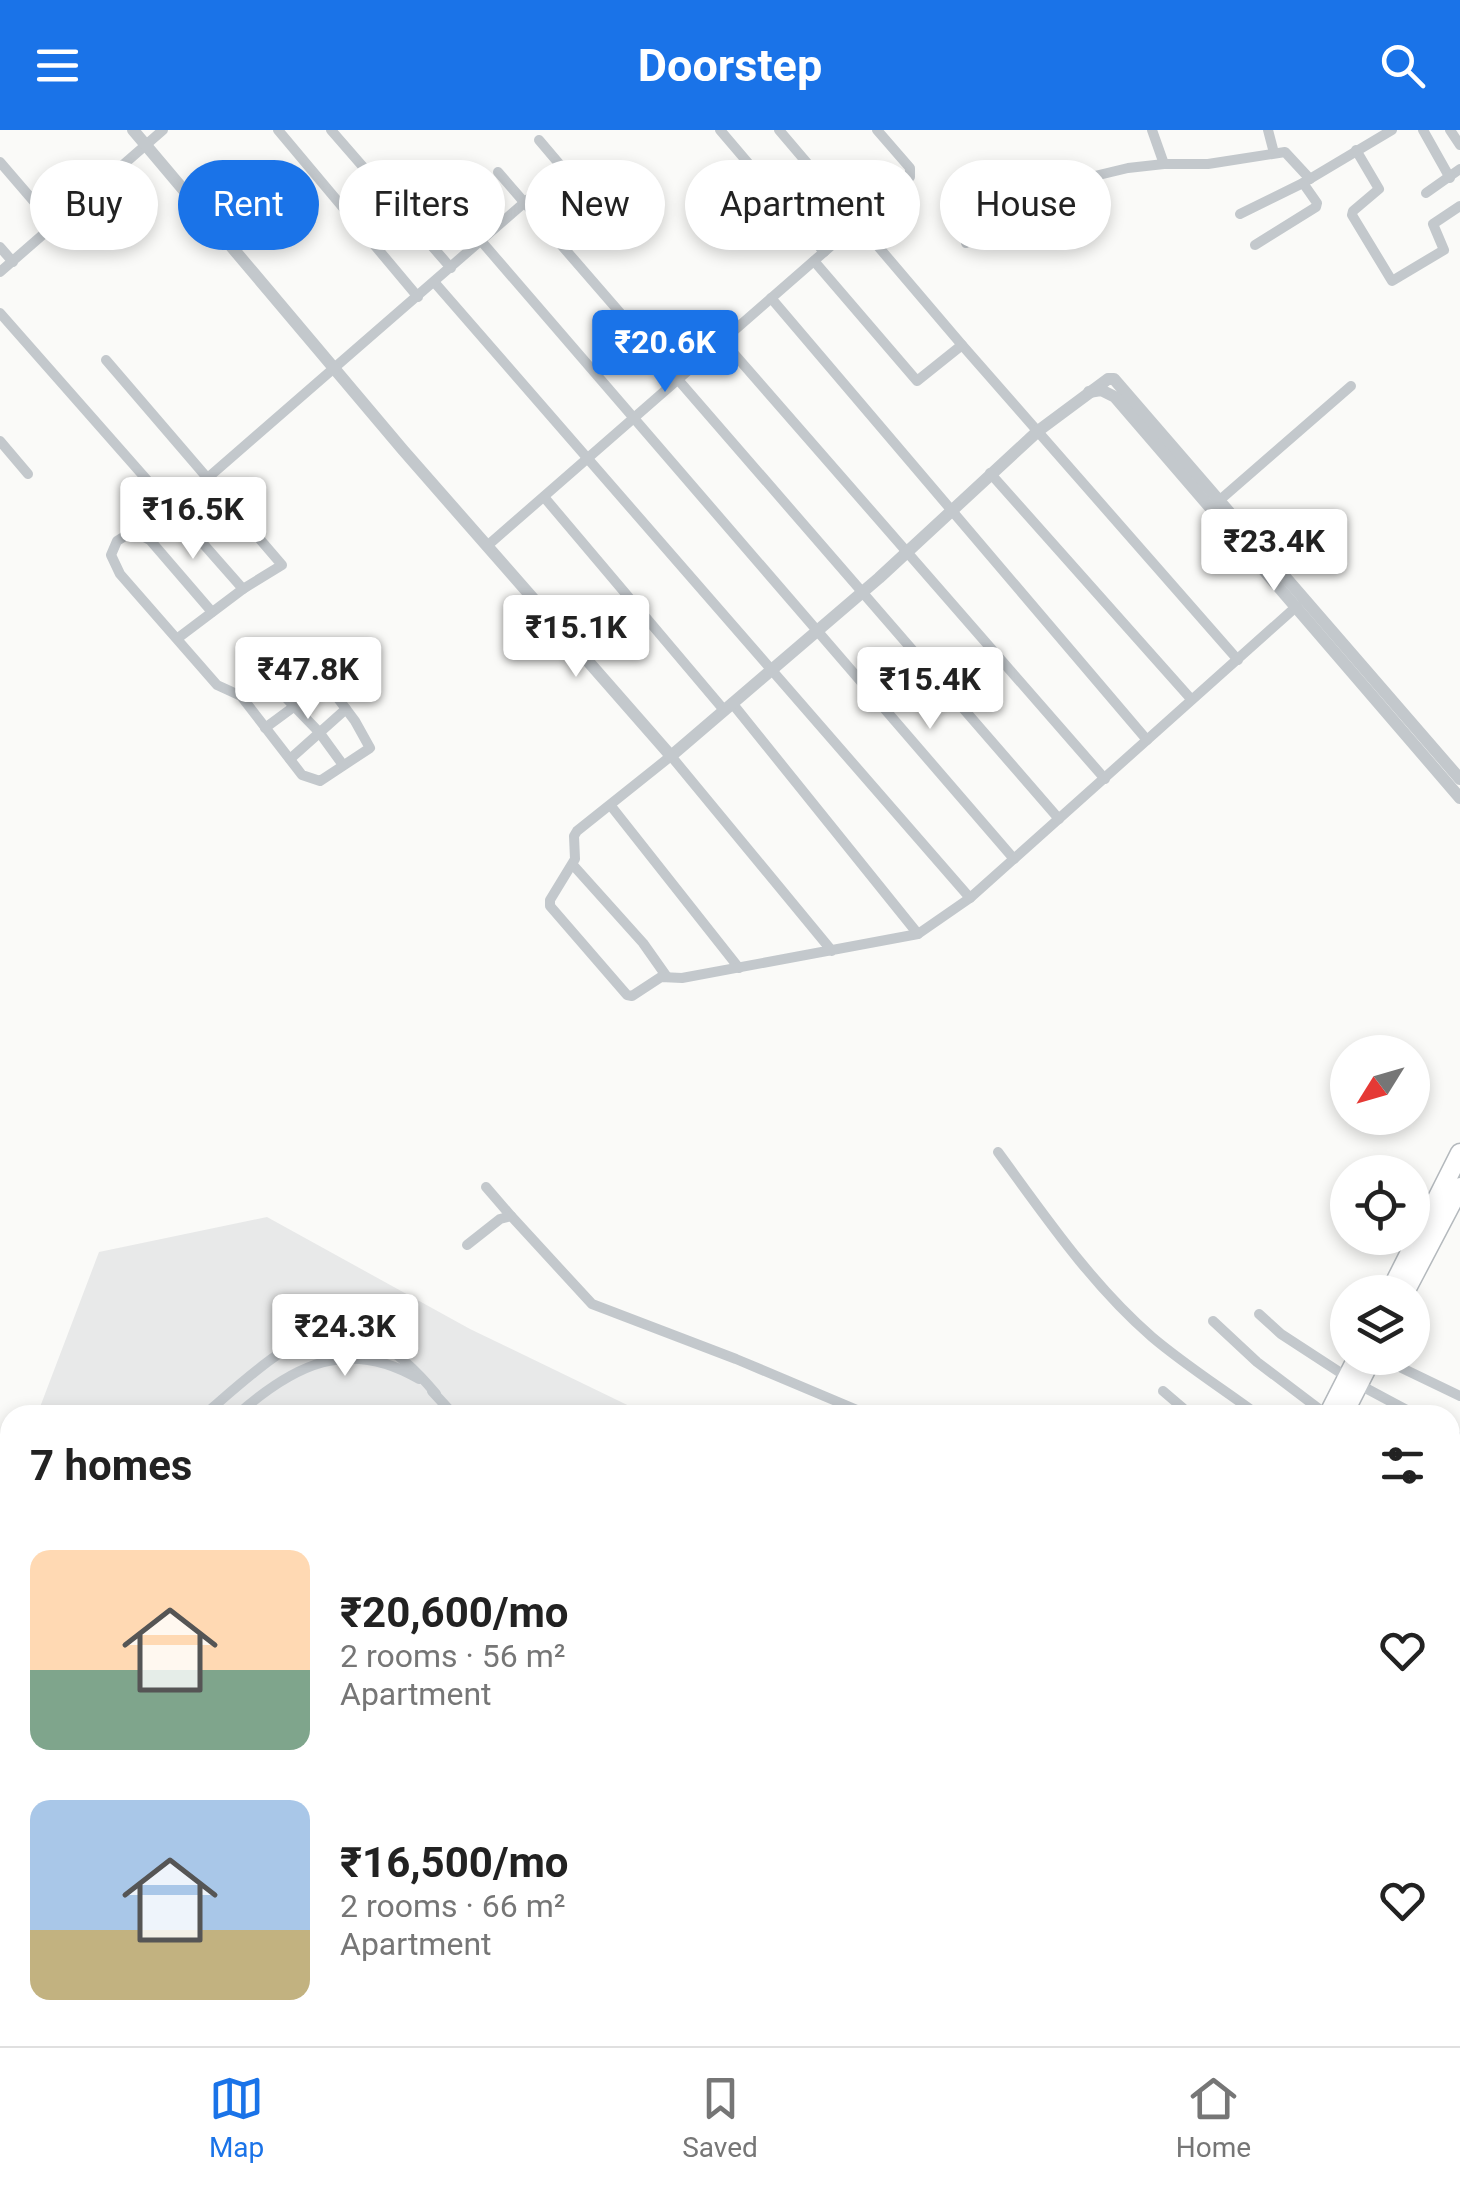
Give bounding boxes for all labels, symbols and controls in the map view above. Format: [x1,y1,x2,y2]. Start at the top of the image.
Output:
icon: menu [30,38,85,93]
icon: search [1375,38,1430,93]
text: Doorstep [638,39,822,92]
chip: Buy [30,160,158,250]
chip: Rent [178,160,319,250]
chip: Filters [339,160,505,250]
chip: New [525,160,665,250]
chip: Apartment [685,160,920,250]
chip: House [940,160,1111,250]
pin: ₹20.6K [584,310,746,395]
text: ₹20.6K [614,323,716,361]
pin: ₹16.5K [112,477,274,562]
text: ₹16.5K [142,490,244,528]
pin: ₹23.4K [1193,509,1355,594]
text: ₹23.4K [1223,522,1325,560]
pin: ₹15.1K [495,595,657,680]
text: ₹15.1K [525,608,627,646]
pin: ₹47.8K [227,637,389,722]
pin: ₹15.4K [849,647,1011,732]
text: ₹47.8K [257,650,359,688]
text: ₹15.4K [879,660,981,698]
north arrow [1330,1035,1430,1135]
map controls [1330,1035,1430,1375]
button: locate [1330,1155,1430,1255]
button: layers [1330,1275,1430,1375]
pin: ₹24.3K [264,1294,426,1379]
text: ₹24.3K [294,1307,396,1345]
icon: filters [1375,1438,1430,1493]
text: 7 homes [30,1441,192,1490]
text: ₹20,600/mo [340,1588,569,1637]
icon: home [110,1590,230,1710]
icon: heart [1375,1623,1430,1678]
text: 2 rooms · 56 m² [340,1637,565,1675]
text: Apartment [340,1675,492,1713]
text: ₹16,500/mo [340,1838,569,1887]
icon: home [110,1840,230,1960]
icon: heart [1375,1873,1430,1928]
text: 2 rooms · 66 m² [340,1887,565,1925]
text: Apartment [340,1925,492,1963]
tab: Map [209,2071,264,2164]
tab: Saved [682,2071,758,2164]
tab: Home [1176,2071,1251,2164]

